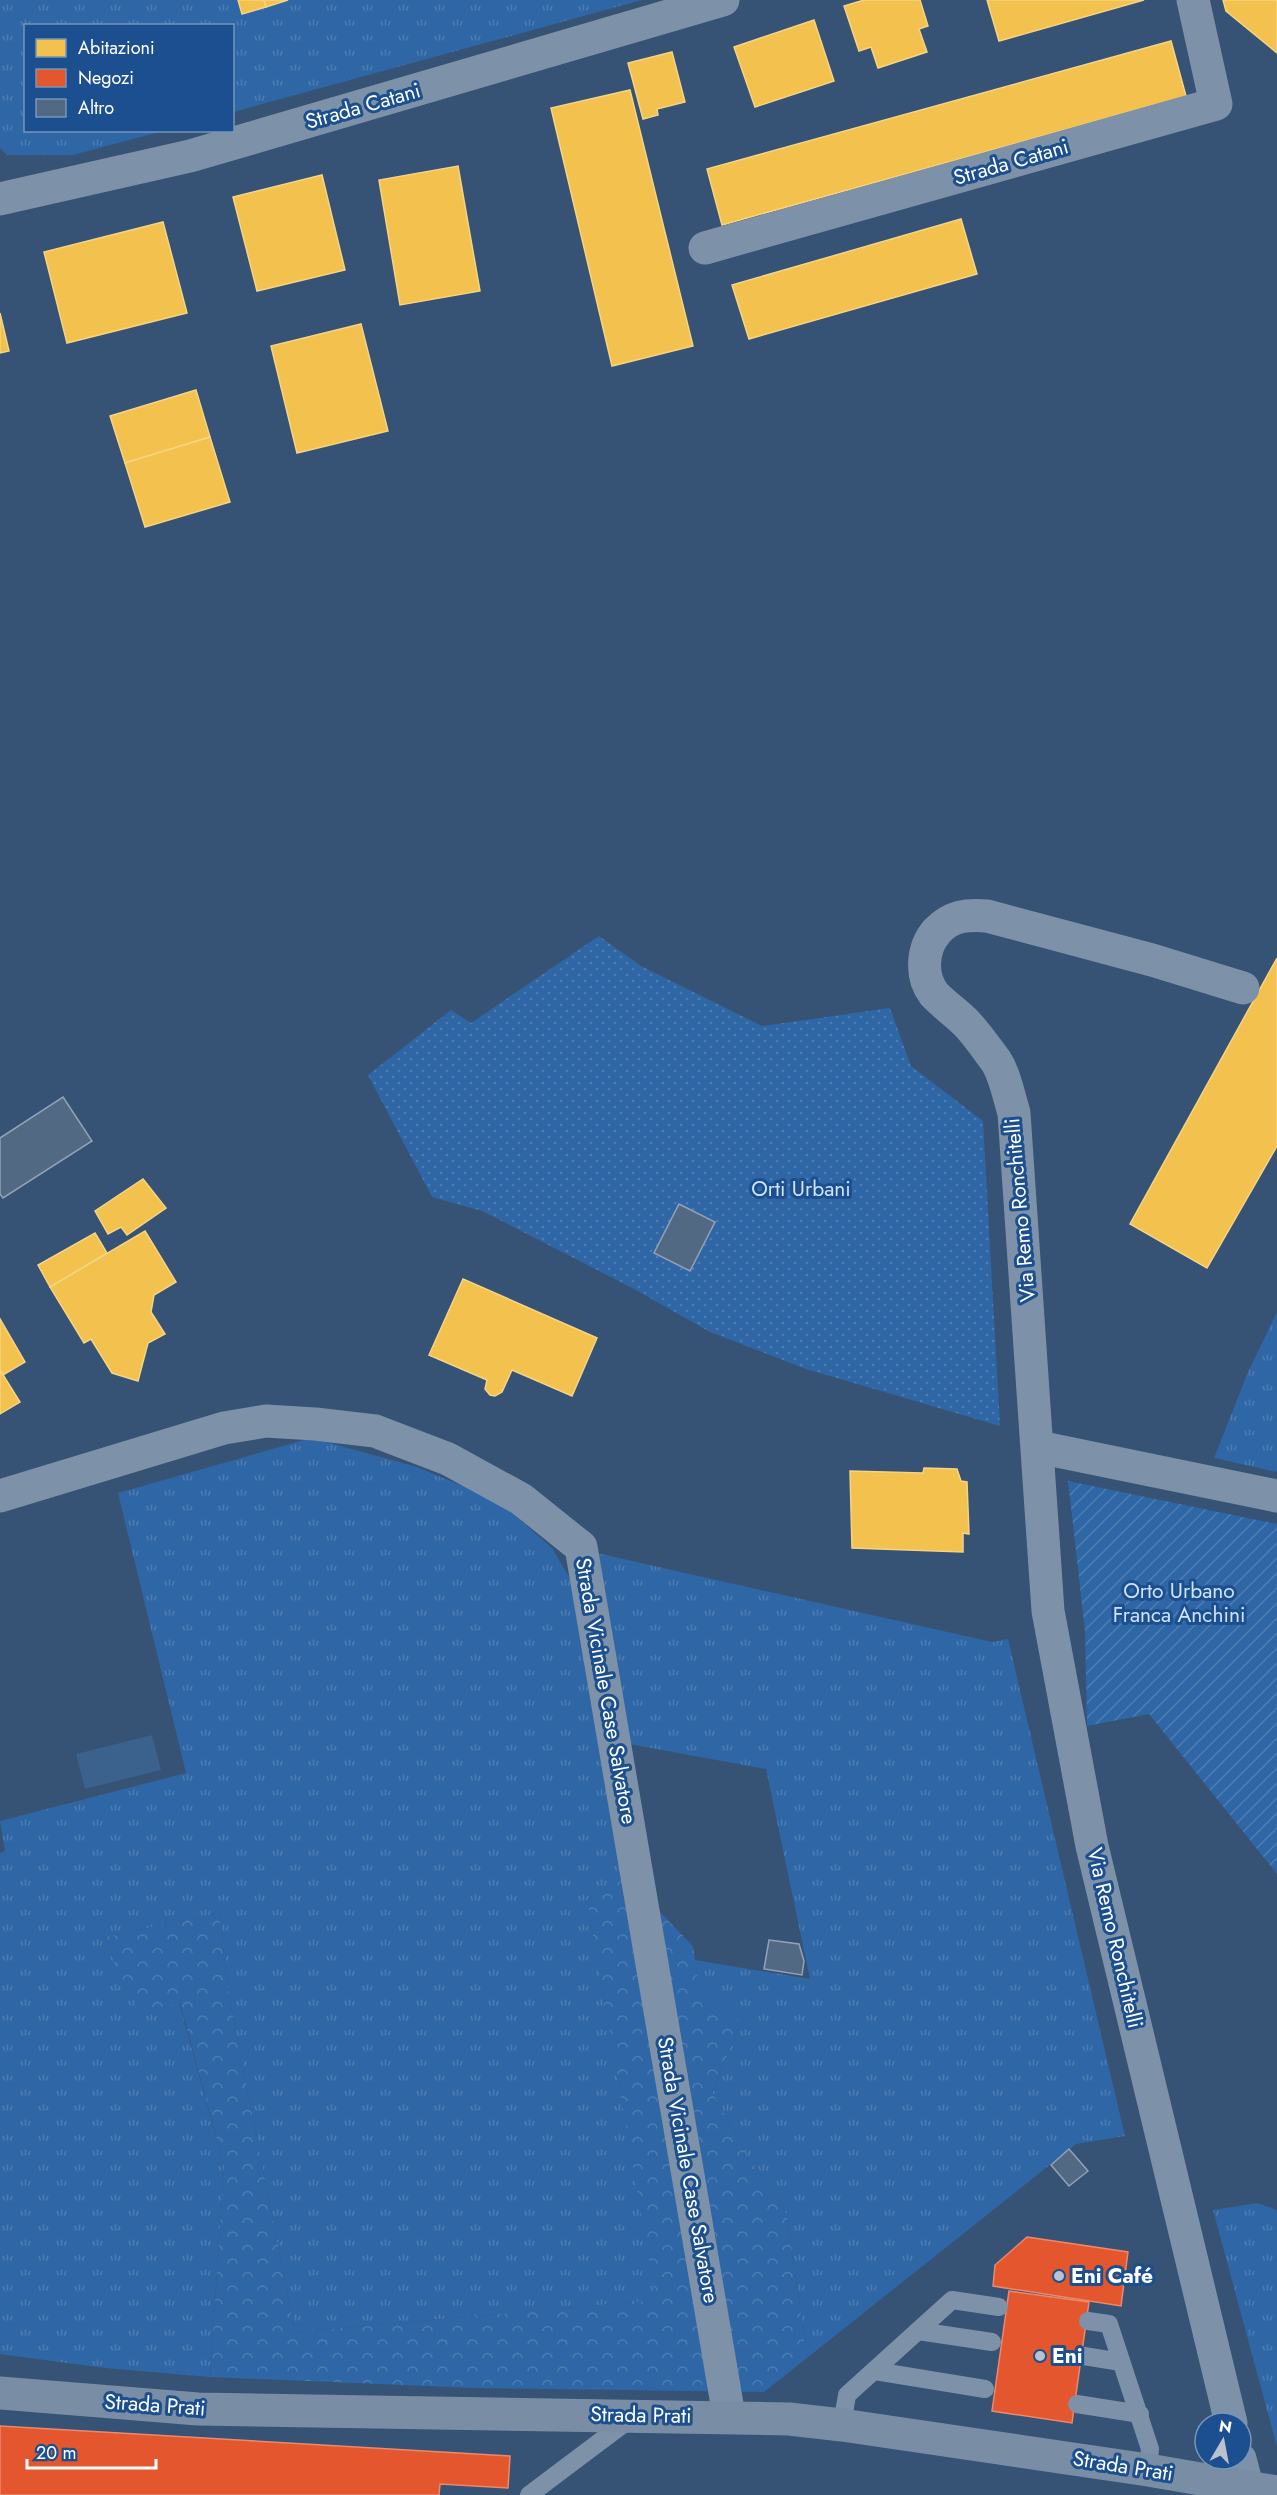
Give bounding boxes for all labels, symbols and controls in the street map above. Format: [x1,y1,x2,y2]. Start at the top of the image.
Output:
legend [24,24,234,132]
text: Abitazioni [78,35,155,61]
text: Negozi [78,65,134,91]
street label: Strada Catani [302,75,424,137]
text: Altro [78,95,114,121]
street label: Strada Catani [950,131,1072,193]
street label: Via Remo Ronchitelli [997,1117,1043,1303]
park label: Orti Urbani [751,1174,851,1204]
street label: Strada Vicinale Case Salvatore [568,1555,644,1827]
park label: Orto Urbano Franca Anchini [1113,1576,1245,1630]
street label: Via Remo Ronchitelli [1080,1845,1150,2031]
street label: Strada Vicinale Case Salvatore [650,2034,726,2306]
place label: Eni Café [1071,2261,1153,2291]
marker: Eni Café [1052,2269,1066,2283]
place label: Eni [1052,2341,1083,2371]
marker: Eni [1033,2349,1047,2363]
street label: Strada Prati [104,2387,206,2423]
street label: Strada Prati [590,2399,692,2431]
north arrow [1193,2411,1253,2471]
text: N [1217,2414,1234,2439]
scale bar [27,2432,156,2470]
text: 20 m [36,2440,76,2466]
street label: Strada Prati [1071,2443,1175,2489]

